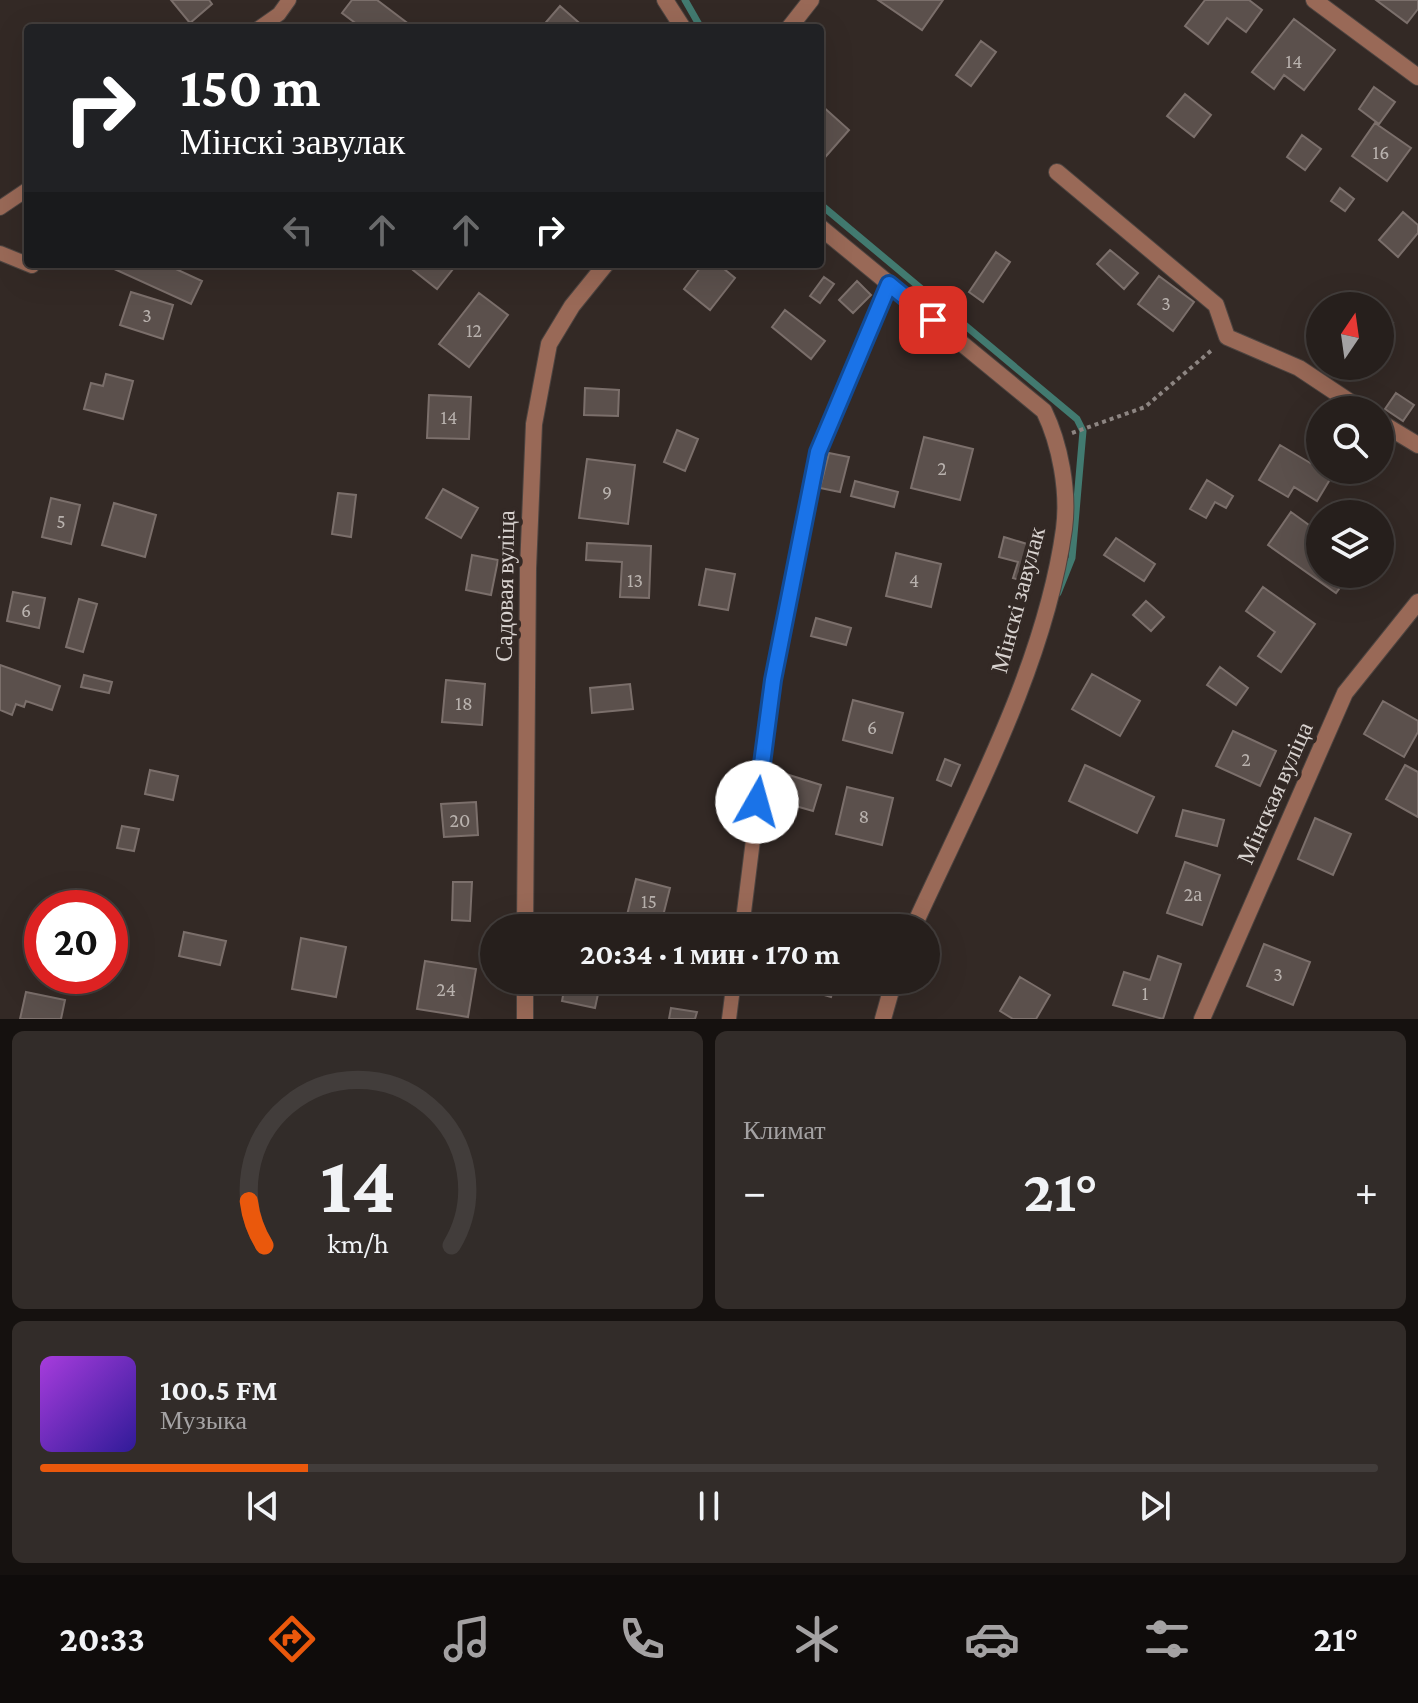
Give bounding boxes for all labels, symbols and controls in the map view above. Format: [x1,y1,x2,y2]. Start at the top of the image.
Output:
house number: 14 [1286,50,1302,72]
icon: right [48,56,152,160]
text: 150 m [180,56,321,118]
text: Мінскі завулак [180,122,405,162]
house number: 16 [1373,141,1389,163]
icon: left [276,208,320,252]
icon: ahead [360,208,404,252]
icon: ahead [444,208,488,252]
icon: right [528,208,572,252]
pin [899,286,967,354]
house number: 3 [1161,292,1171,314]
north arrow [1306,292,1394,380]
map controls [1306,292,1394,588]
icon: arrive [911,298,955,342]
house number: 3 [142,304,152,326]
house number: 12 [466,319,482,341]
button: search [1306,396,1394,484]
house number: 14 [441,406,457,428]
house number: 2 [937,457,947,479]
house number: 9 [602,481,612,503]
button: layers [1306,500,1394,588]
house number: 5 [56,510,66,532]
street label: Садовая вуліца [490,510,519,662]
street label: Мінскі завулак [985,524,1050,676]
house number: 13 [627,569,643,591]
house number: 4 [909,569,919,591]
house number: 6 [21,599,31,621]
house number: 18 [455,692,473,714]
house number: 6 [867,716,877,738]
street label: Мінская вуліца [1231,717,1318,868]
house number: 2 [1241,748,1251,770]
position arrow [715,760,799,844]
house number: 8 [859,805,869,827]
house number: 20 [450,809,470,831]
house number: 2а [1184,883,1202,905]
speed limit sign: 20 [24,890,128,994]
house number: 15 [641,890,657,912]
text: 20:34 · 1 мин · 170 m [580,937,840,970]
house number: 3 [1273,963,1283,985]
house number: 24 [436,978,456,1000]
house number: 1 [1142,982,1148,1004]
text: Климат [743,1116,826,1145]
text: 14 [320,1137,395,1230]
text: 21° [1023,1157,1098,1224]
text: − [743,1167,766,1215]
text: + [1355,1167,1378,1215]
text: km/h [327,1227,388,1259]
text: 100.5 FM [160,1373,278,1406]
text: Музыка [160,1406,247,1435]
icon: previous [241,1484,285,1528]
icon: pause [687,1484,731,1528]
icon: next [1133,1484,1177,1528]
icon: directions [264,1611,320,1667]
icon: music [439,1611,495,1667]
icon: phone [614,1611,670,1667]
icon: climate [789,1611,845,1667]
icon: car [964,1611,1020,1667]
icon: filters [1139,1611,1195,1667]
text: 20:33 [59,1619,145,1659]
text: 21° [1314,1619,1358,1659]

